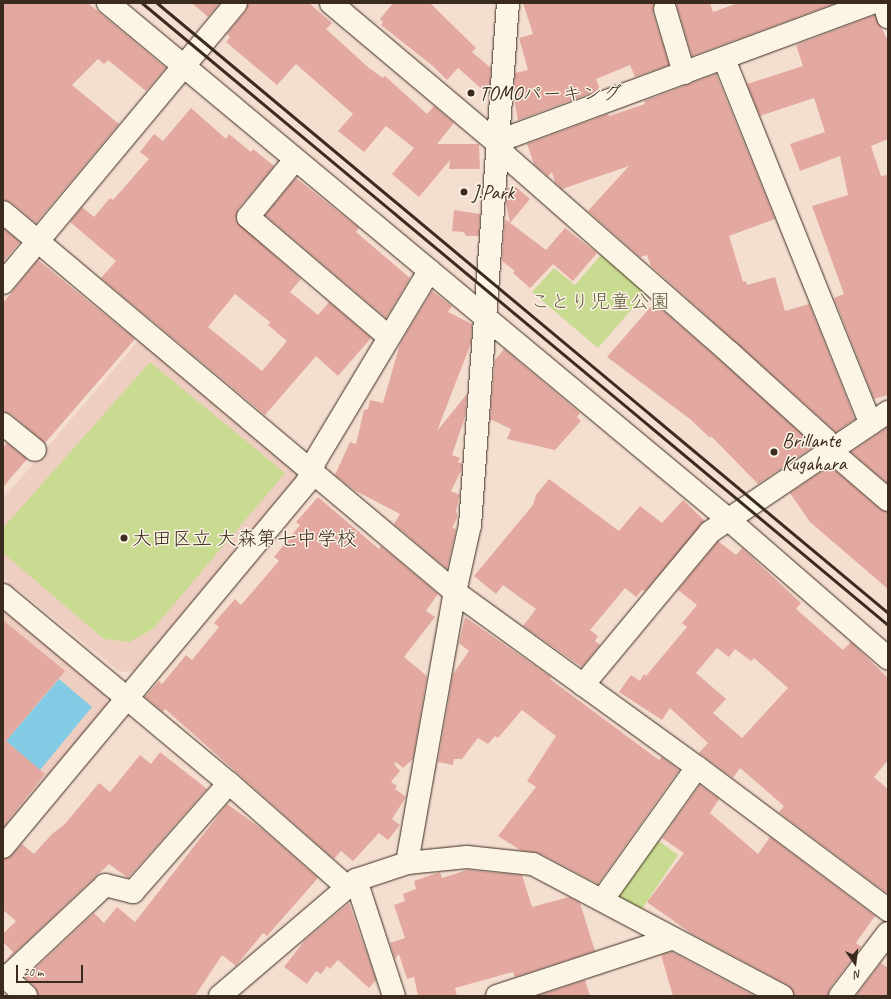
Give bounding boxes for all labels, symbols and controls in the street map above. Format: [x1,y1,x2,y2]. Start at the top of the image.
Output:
place label: TOMOパーキング [479,81,622,105]
marker: TOMOパーキング [466,88,476,98]
place label: J.Park [472,180,514,204]
marker: J.Park [459,187,469,197]
park label: ことり児童公園 [530,289,670,313]
place label: Brillante Kugahara [782,428,846,475]
marker: Brillante Kugahara [769,447,779,457]
place label: 大田区立 大森第七中学校 [132,526,357,550]
marker: 大田区立 大森第七中学校 [119,533,129,543]
north arrow [835,943,875,983]
scale bar [18,957,85,983]
text: 20 m [23,964,43,980]
text: N [853,967,863,982]

